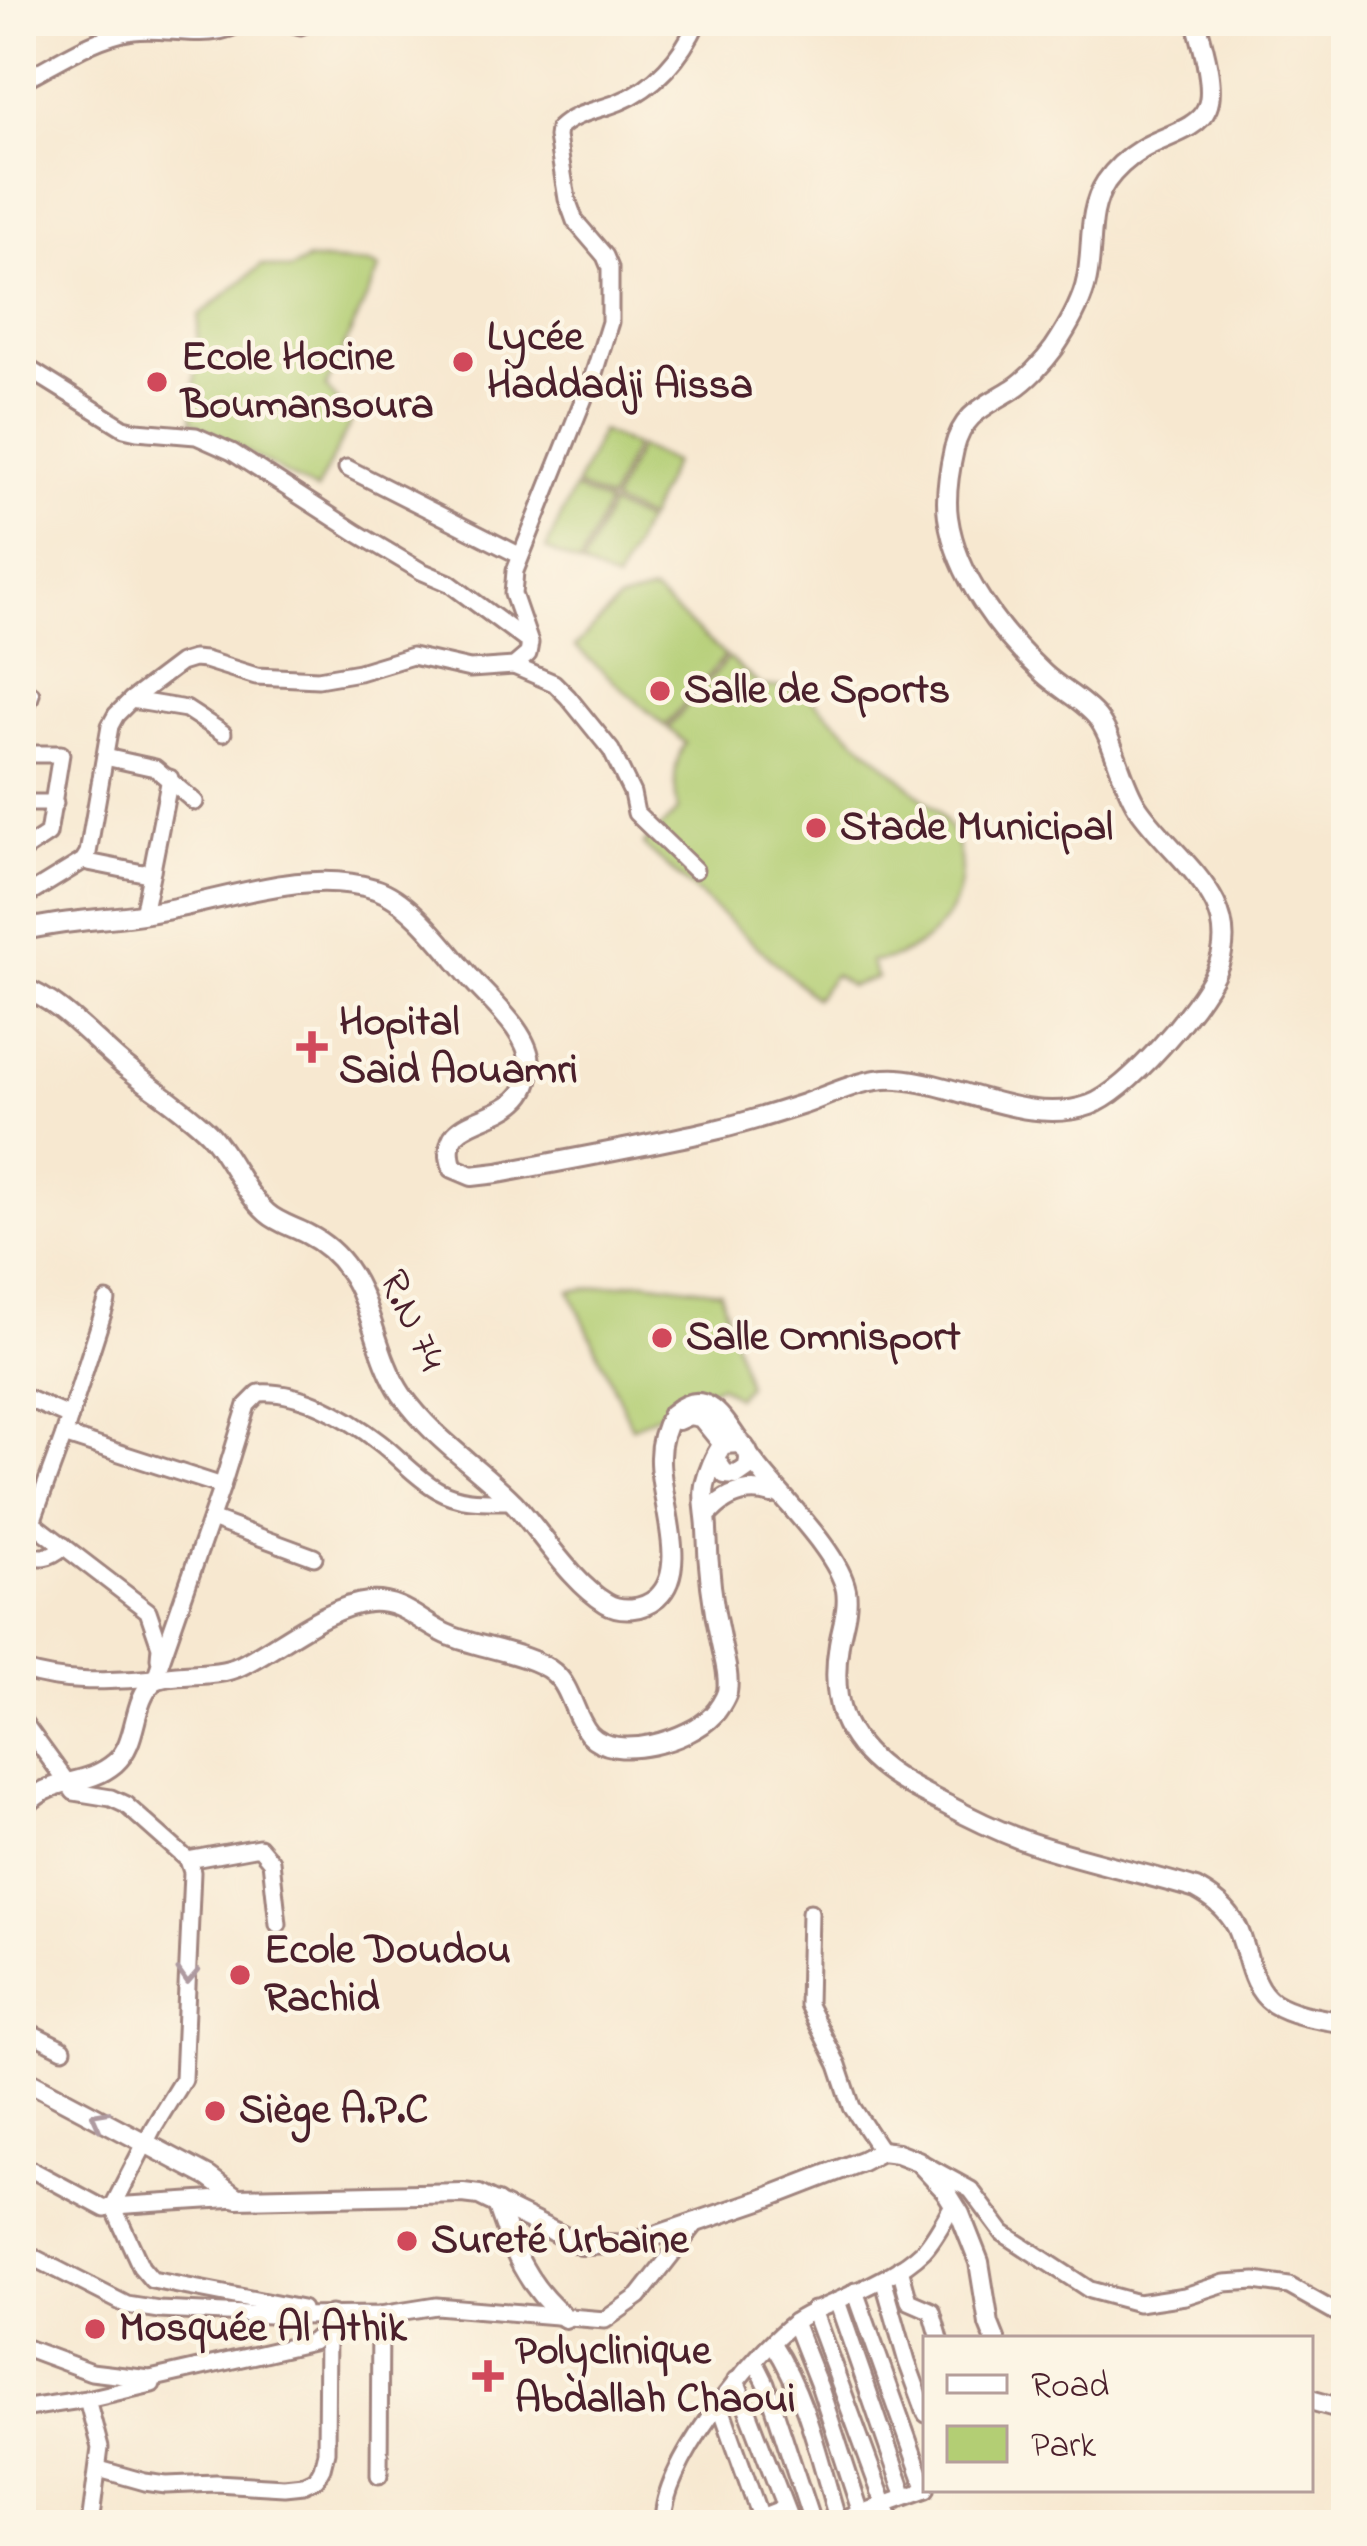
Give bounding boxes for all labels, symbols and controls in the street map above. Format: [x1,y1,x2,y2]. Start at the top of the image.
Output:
place label: Lycée Haddadji Aissa [487,308,753,417]
place label: Ecole Hocine Boumansoura [179,328,434,437]
marker: Lycée Haddadji Aissa [450,349,476,375]
marker: Ecole Hocine Boumansoura [144,369,170,395]
place label: Salle de Sports [684,661,950,722]
marker: Salle de Sports [647,678,673,704]
place label: Stade Municipal [840,798,1113,859]
marker: Stade Municipal [803,815,829,841]
place label: Hopital Said Aouamri [339,993,578,1102]
marker: Hopital Said Aouamri [296,1031,328,1063]
street label: R.N 74 [361,1260,461,1382]
place label: Salle Omnisport [686,1308,962,1369]
marker: Salle Omnisport [649,1325,675,1351]
place label: Ecole Doudou Rachid [264,1921,511,2030]
marker: Ecole Doudou Rachid [227,1962,253,1988]
one-way arrow [175,1967,201,1986]
place label: Siège A.P.C [239,2081,428,2143]
marker: Siège A.P.C [202,2098,228,2124]
one-way arrow [91,2109,112,2132]
place label: Sureté Urbaine [431,2211,690,2272]
marker: Sureté Urbaine [394,2228,420,2254]
place label: Mosquée Al Athik [119,2299,408,2360]
marker: Mosquée Al Athik [82,2316,108,2342]
place label: Polyclinique Abdallah Chaoui [515,2322,796,2431]
legend [923,2336,1313,2492]
marker: Polyclinique Abdallah Chaoui [472,2360,504,2392]
text: Road [1031,2361,1109,2414]
text: Park [1031,2421,1096,2474]

